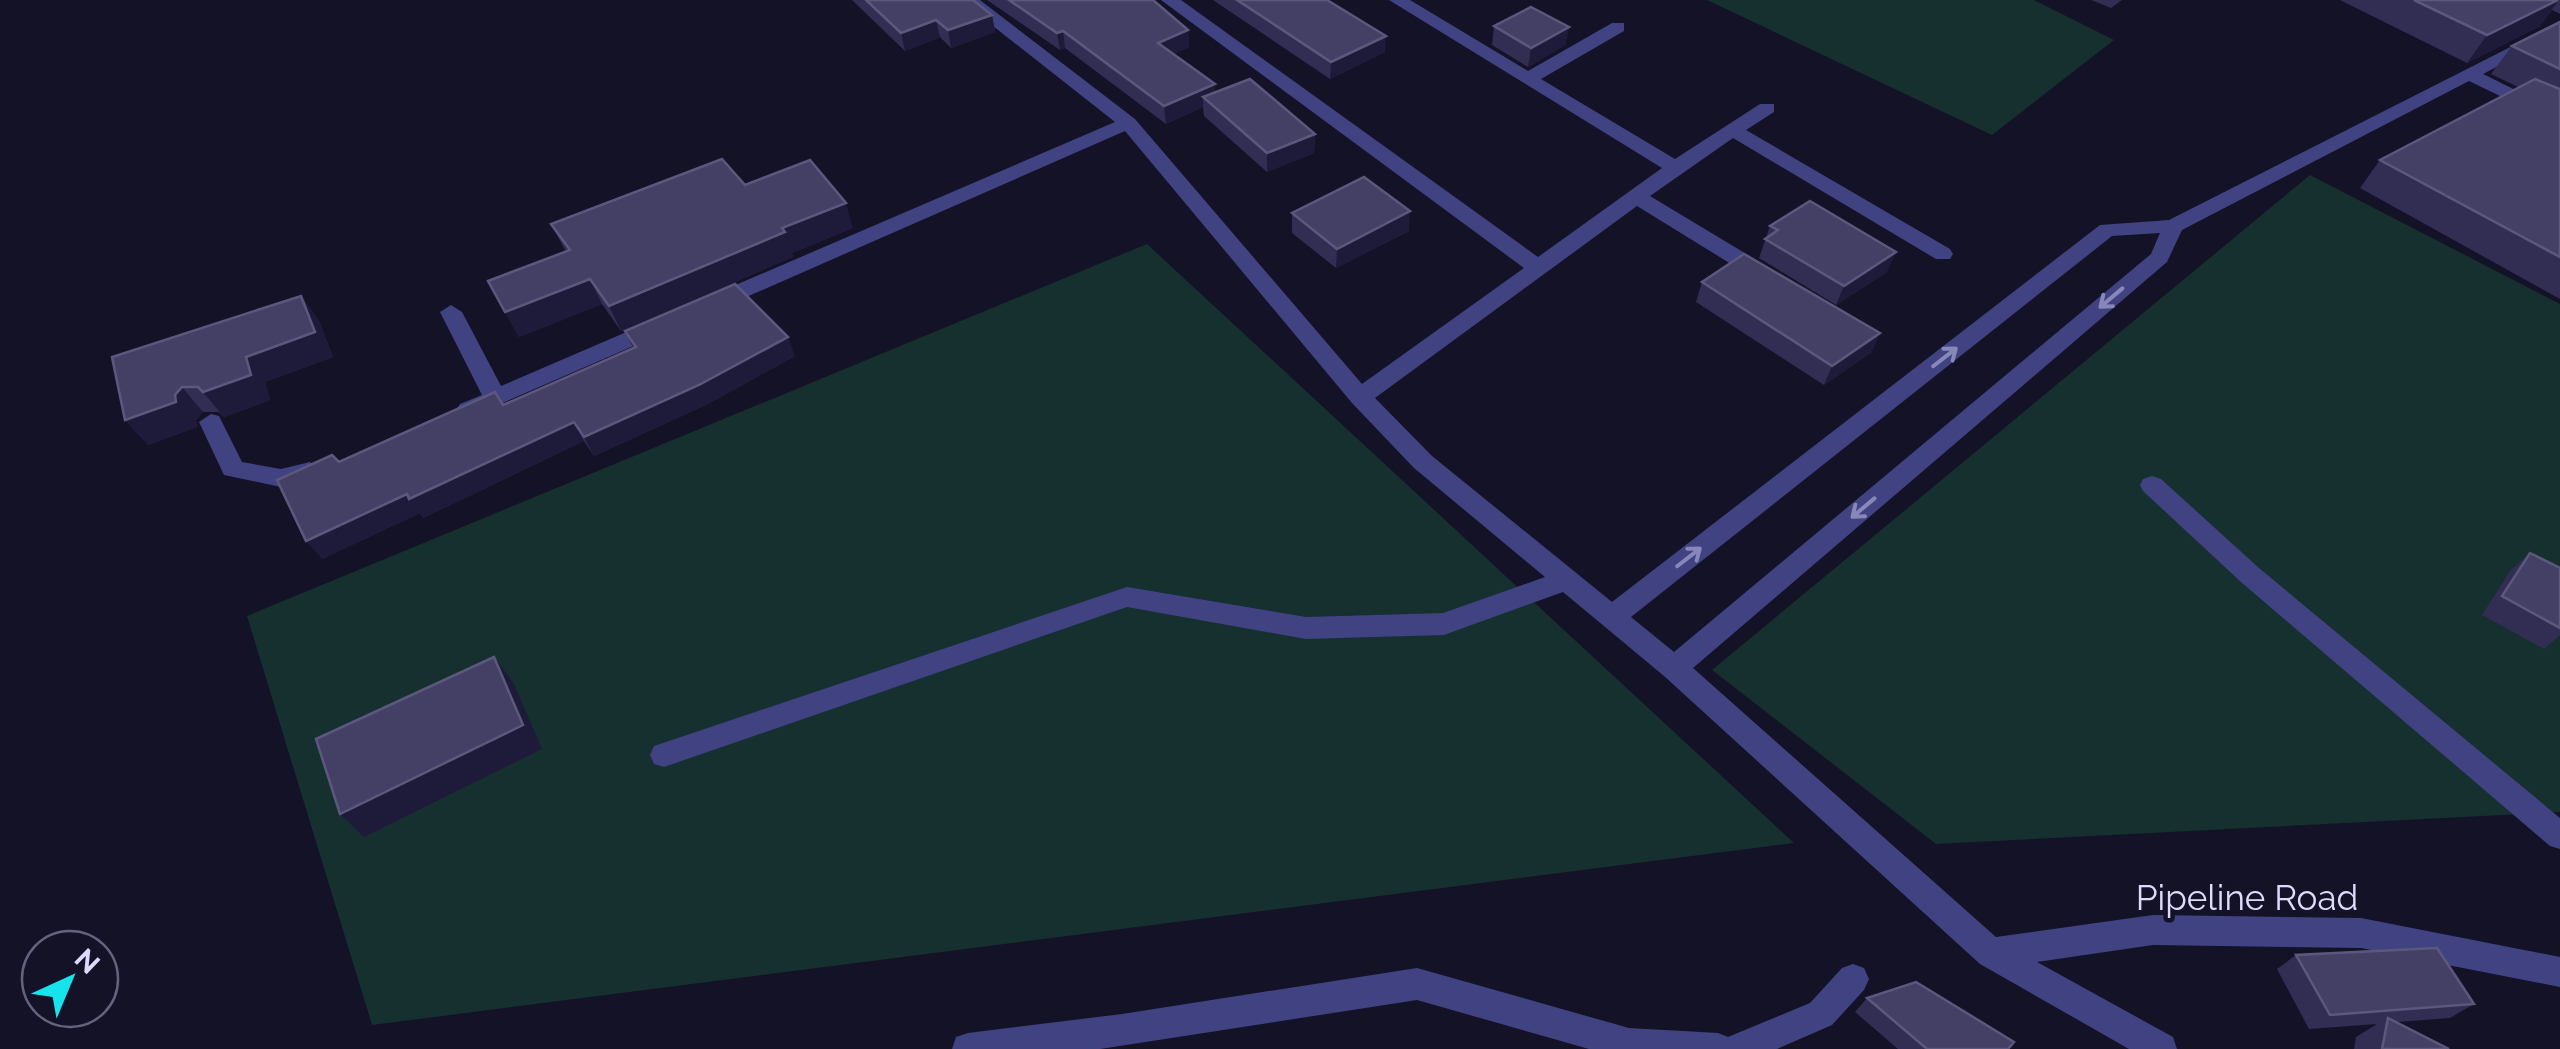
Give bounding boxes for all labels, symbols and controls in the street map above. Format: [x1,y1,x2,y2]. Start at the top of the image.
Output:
one-way arrow [2099,287,2125,309]
one-way arrow [1931,347,1958,368]
one-way arrow [1851,497,1877,519]
one-way arrow [1675,546,1701,568]
street label: Pipeline Road [2136,877,2358,918]
north arrow [20,929,120,1029]
text: N [68,942,106,981]

